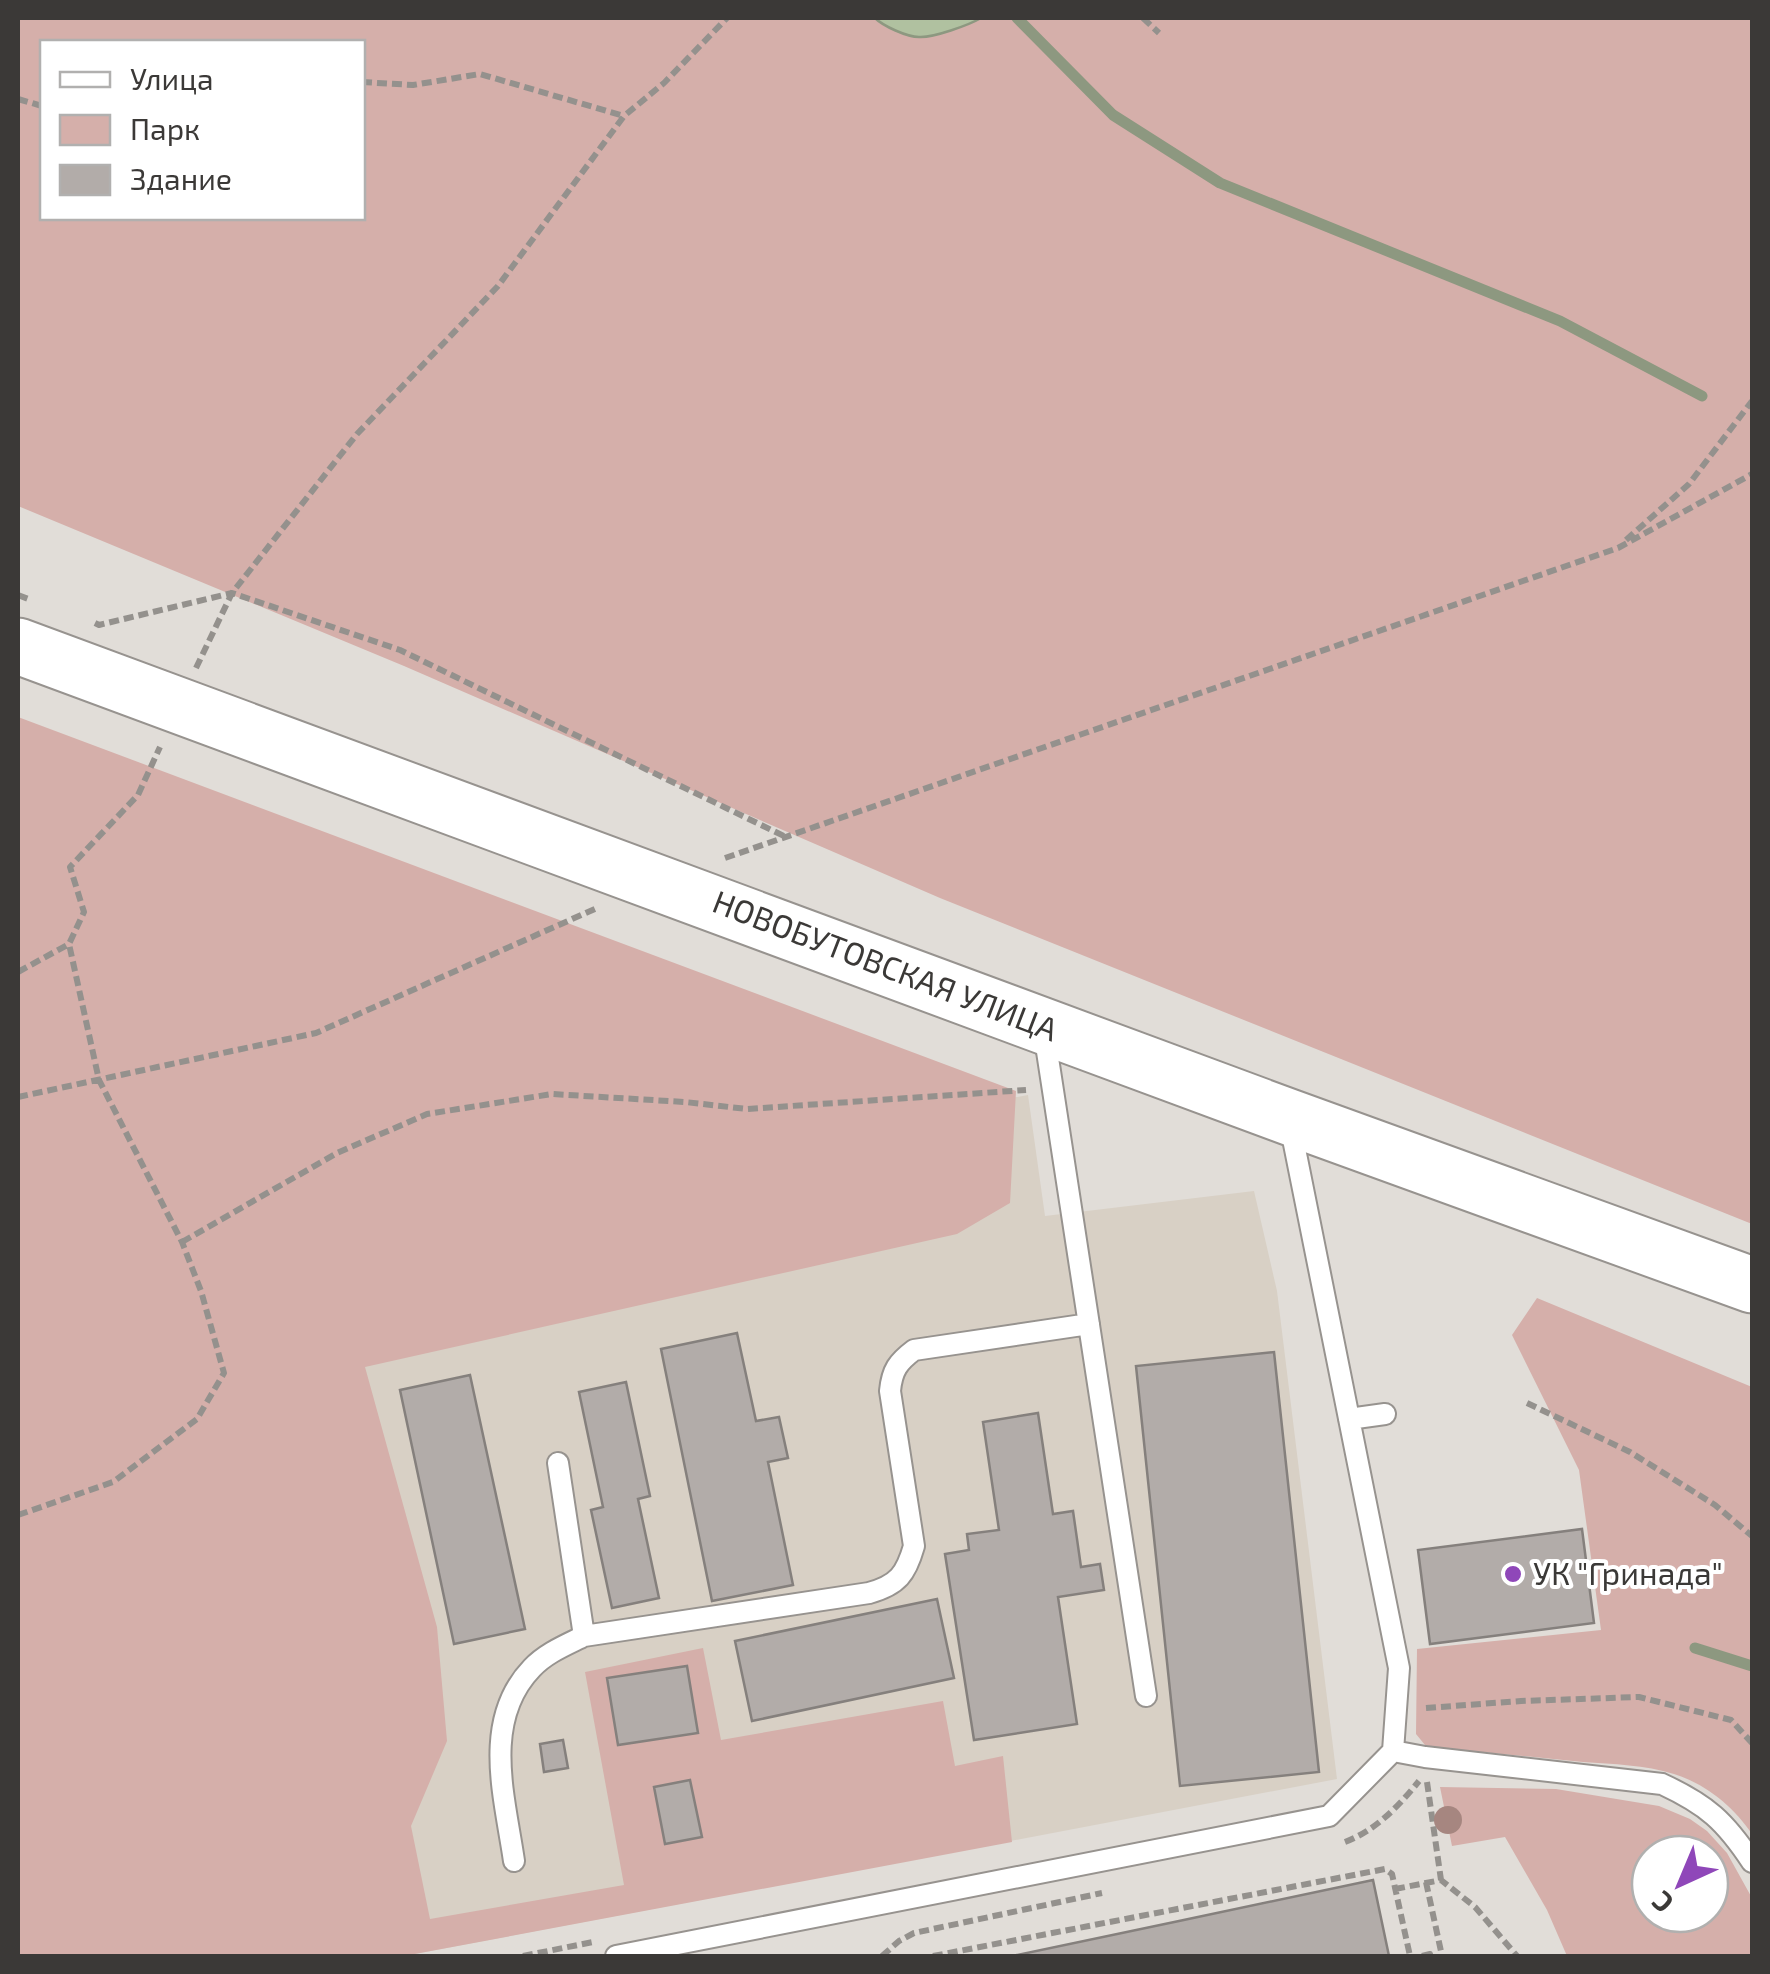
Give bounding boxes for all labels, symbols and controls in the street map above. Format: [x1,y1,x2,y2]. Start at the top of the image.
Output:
legend [40,40,365,220]
text: Улица [130,60,214,96]
text: Парк [130,110,200,146]
text: Здание [130,160,232,196]
street label: НОВОБУТОВСКАЯ УЛИЦА [708,881,1064,1048]
place label: УК "Гринада" [1533,1553,1723,1591]
marker: УК "Гринада" [1502,1563,1524,1585]
north arrow [1630,1834,1730,1934]
text: С [1644,1885,1680,1921]

